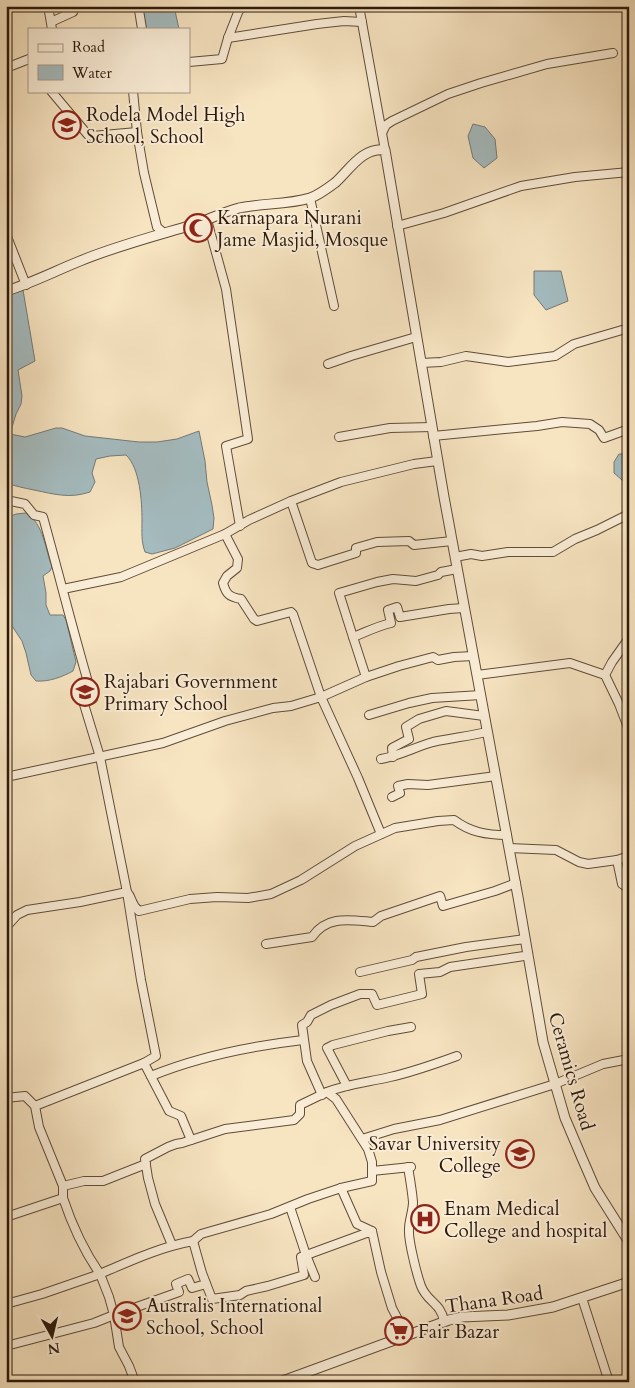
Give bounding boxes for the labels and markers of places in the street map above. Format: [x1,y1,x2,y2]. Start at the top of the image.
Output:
place label: Rodela Model High School, School [86,102,246,150]
school or university icon: Rodela Model High School, School [52,110,82,140]
place label: Karnapara Nurani Jame Masjid, Mosque [214,205,388,253]
mosque icon: Karnapara Nurani Jame Masjid, Mosque [183,213,213,243]
place label: Rajabari Government Primary School [104,669,278,717]
school or university icon: Rajabari Government Primary School [70,677,100,707]
place label: Savar University College [369,1131,501,1179]
school or university icon: Savar University College [505,1139,535,1169]
place label: Enam Medical College and hospital [444,1196,607,1244]
hospital icon: Enam Medical College and hospital [410,1204,440,1234]
place label: Australis International School, School [146,1293,323,1341]
school or university icon: Australis International School, School [112,1301,142,1331]
supermarket icon: Fair Bazar [384,1316,414,1346]
place label: Fair Bazar [418,1319,499,1345]

